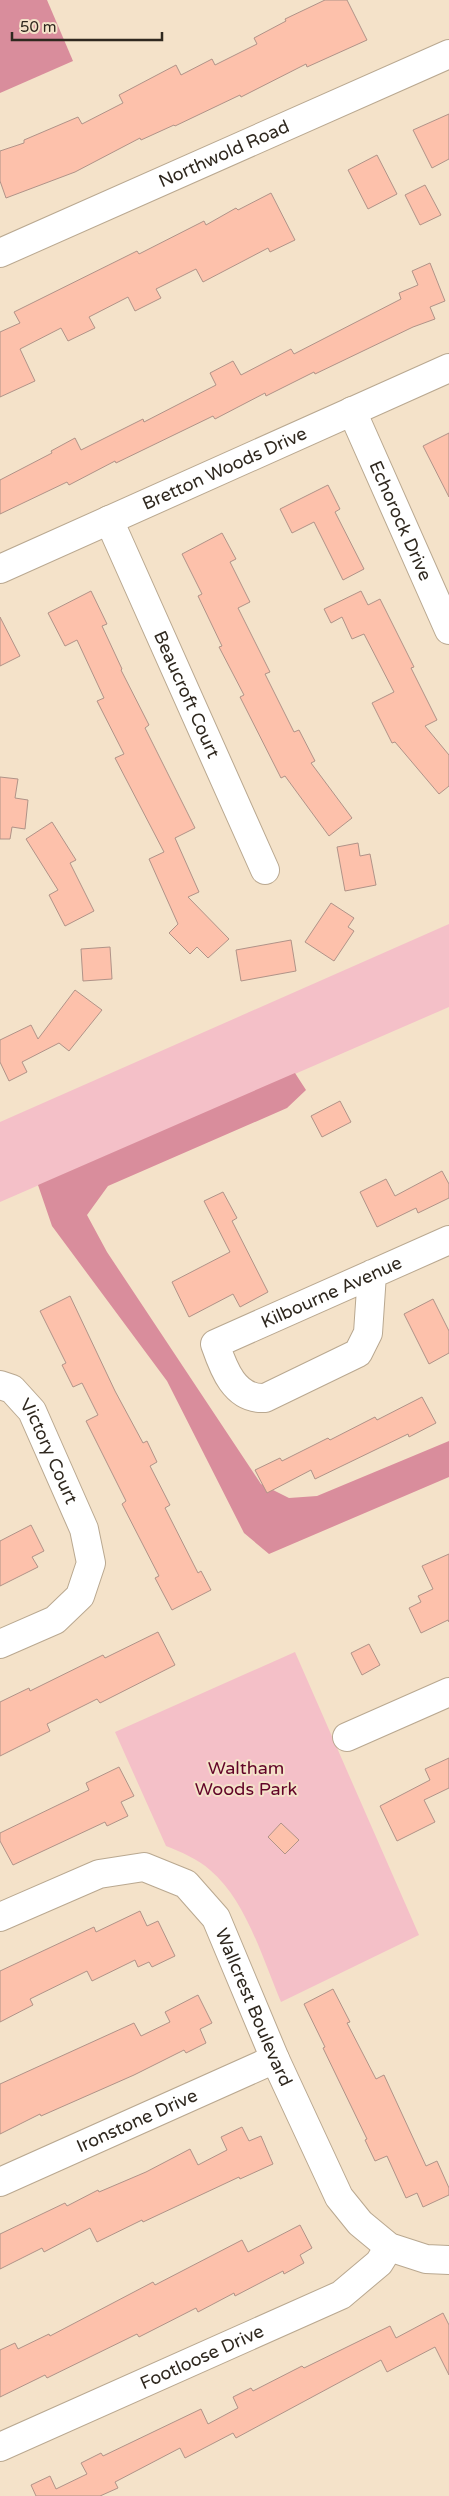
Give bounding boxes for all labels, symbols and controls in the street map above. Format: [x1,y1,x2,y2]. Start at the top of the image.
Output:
scale bar [12,10,162,42]
text: 50 m [20,18,57,36]
street label: Northwold Road [155,115,293,192]
street label: Bretton Woods Drive [139,422,310,515]
street label: Echorock Drive [364,457,437,584]
street label: Beaucroft Court [149,627,225,762]
street label: Kilbourne Avenue [258,1251,405,1333]
street label: Victory Court [15,1394,83,1507]
park label: Waltham Woods Park [195,1757,297,1800]
street label: Wallcrest Boulevard [211,1925,297,2090]
street label: Ironstone Drive [73,2084,201,2157]
street label: Footloose Drive [137,2320,267,2394]

